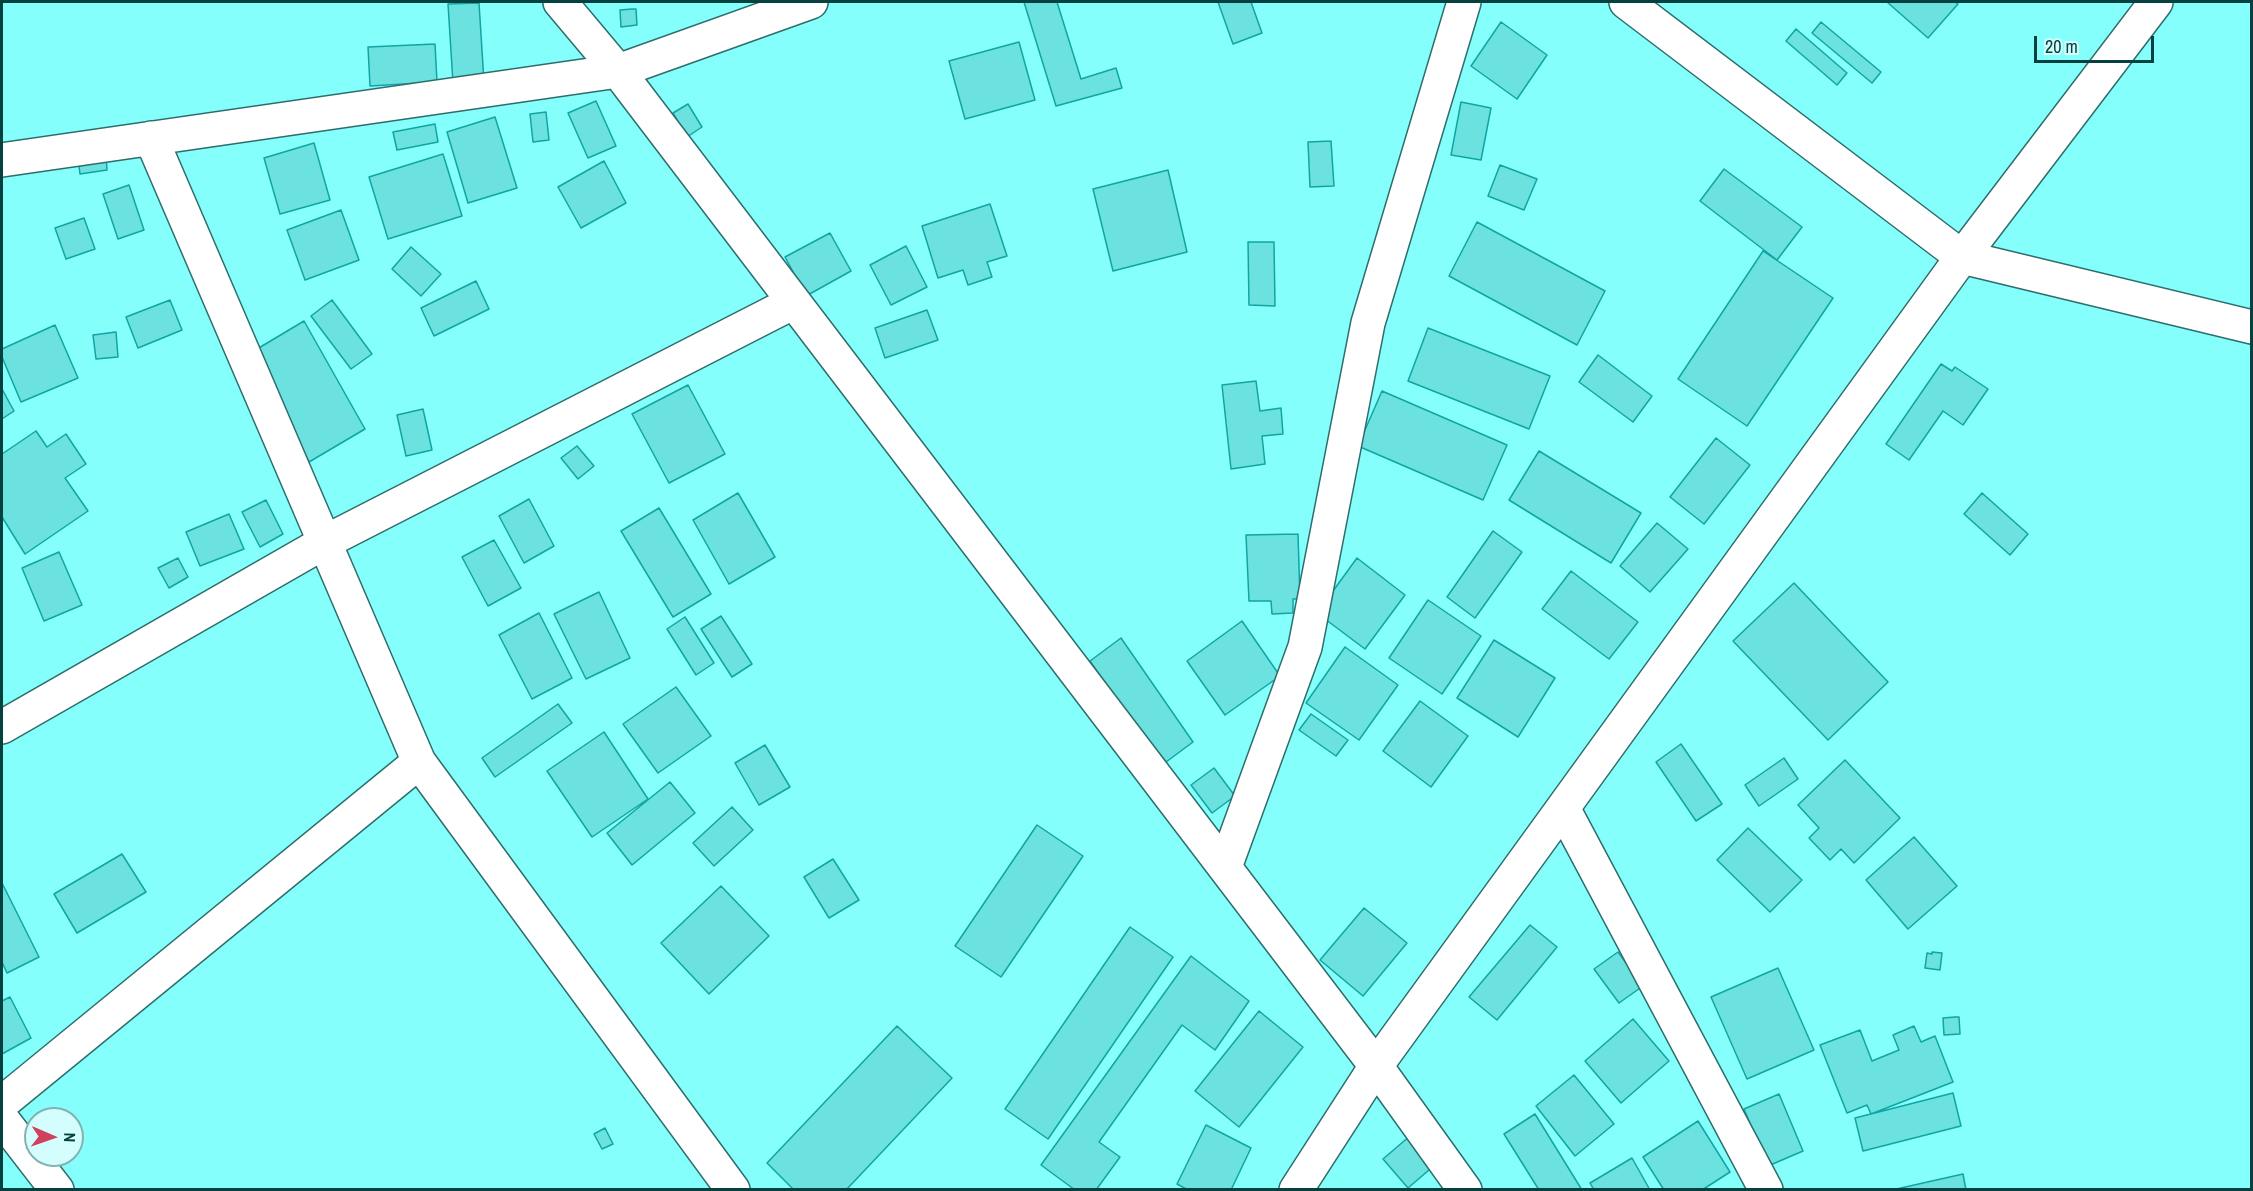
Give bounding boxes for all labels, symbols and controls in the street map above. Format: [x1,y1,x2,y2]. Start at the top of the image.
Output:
scale bar [2037,24,2157,62]
text: 20 m [2045,34,2078,59]
north arrow [24,1107,84,1167]
text: N [59,1132,81,1143]

